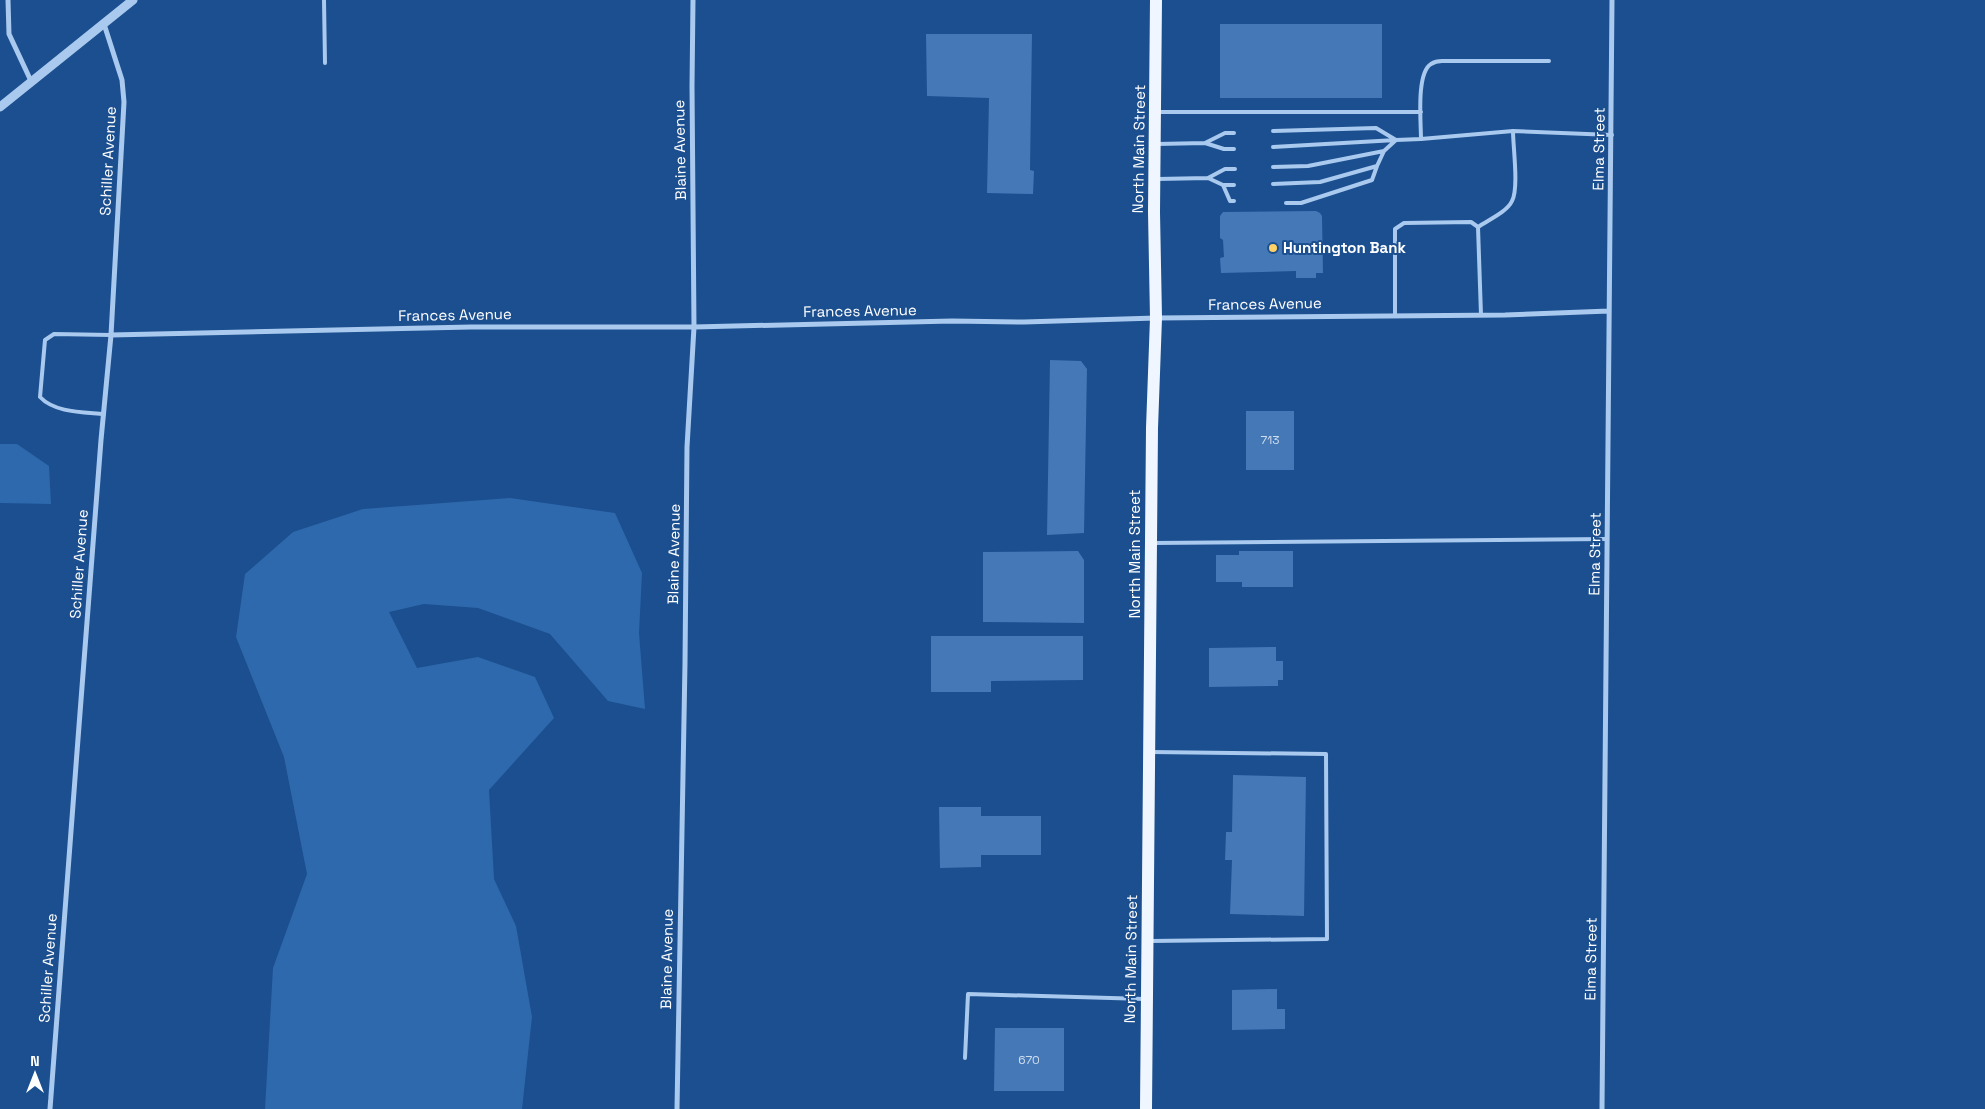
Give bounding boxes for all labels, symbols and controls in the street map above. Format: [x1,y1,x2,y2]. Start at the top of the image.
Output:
street label: North Main Street [1128,84,1149,214]
street label: Blaine Avenue [669,99,690,200]
street label: Schiller Avenue [95,106,120,216]
street label: Elma Street [1588,107,1609,191]
place label: Huntington Bank [1283,238,1406,257]
marker: Huntington Bank [1267,242,1279,254]
street label: Frances Avenue [1208,293,1322,314]
street label: Frances Avenue [803,300,917,321]
street label: Frances Avenue [398,304,512,325]
house number: 713 [1261,432,1279,448]
street label: North Main Street [1125,489,1144,619]
street label: Blaine Avenue [663,503,684,604]
street label: Schiller Avenue [65,509,92,619]
street label: Elma Street [1584,512,1605,596]
street label: North Main Street [1120,894,1141,1024]
street label: Blaine Avenue [656,908,677,1009]
street label: Schiller Avenue [34,913,61,1023]
street label: Elma Street [1580,917,1601,1001]
north arrow [10,1049,60,1099]
text: N [30,1052,40,1070]
house number: 670 [1018,1052,1040,1068]

